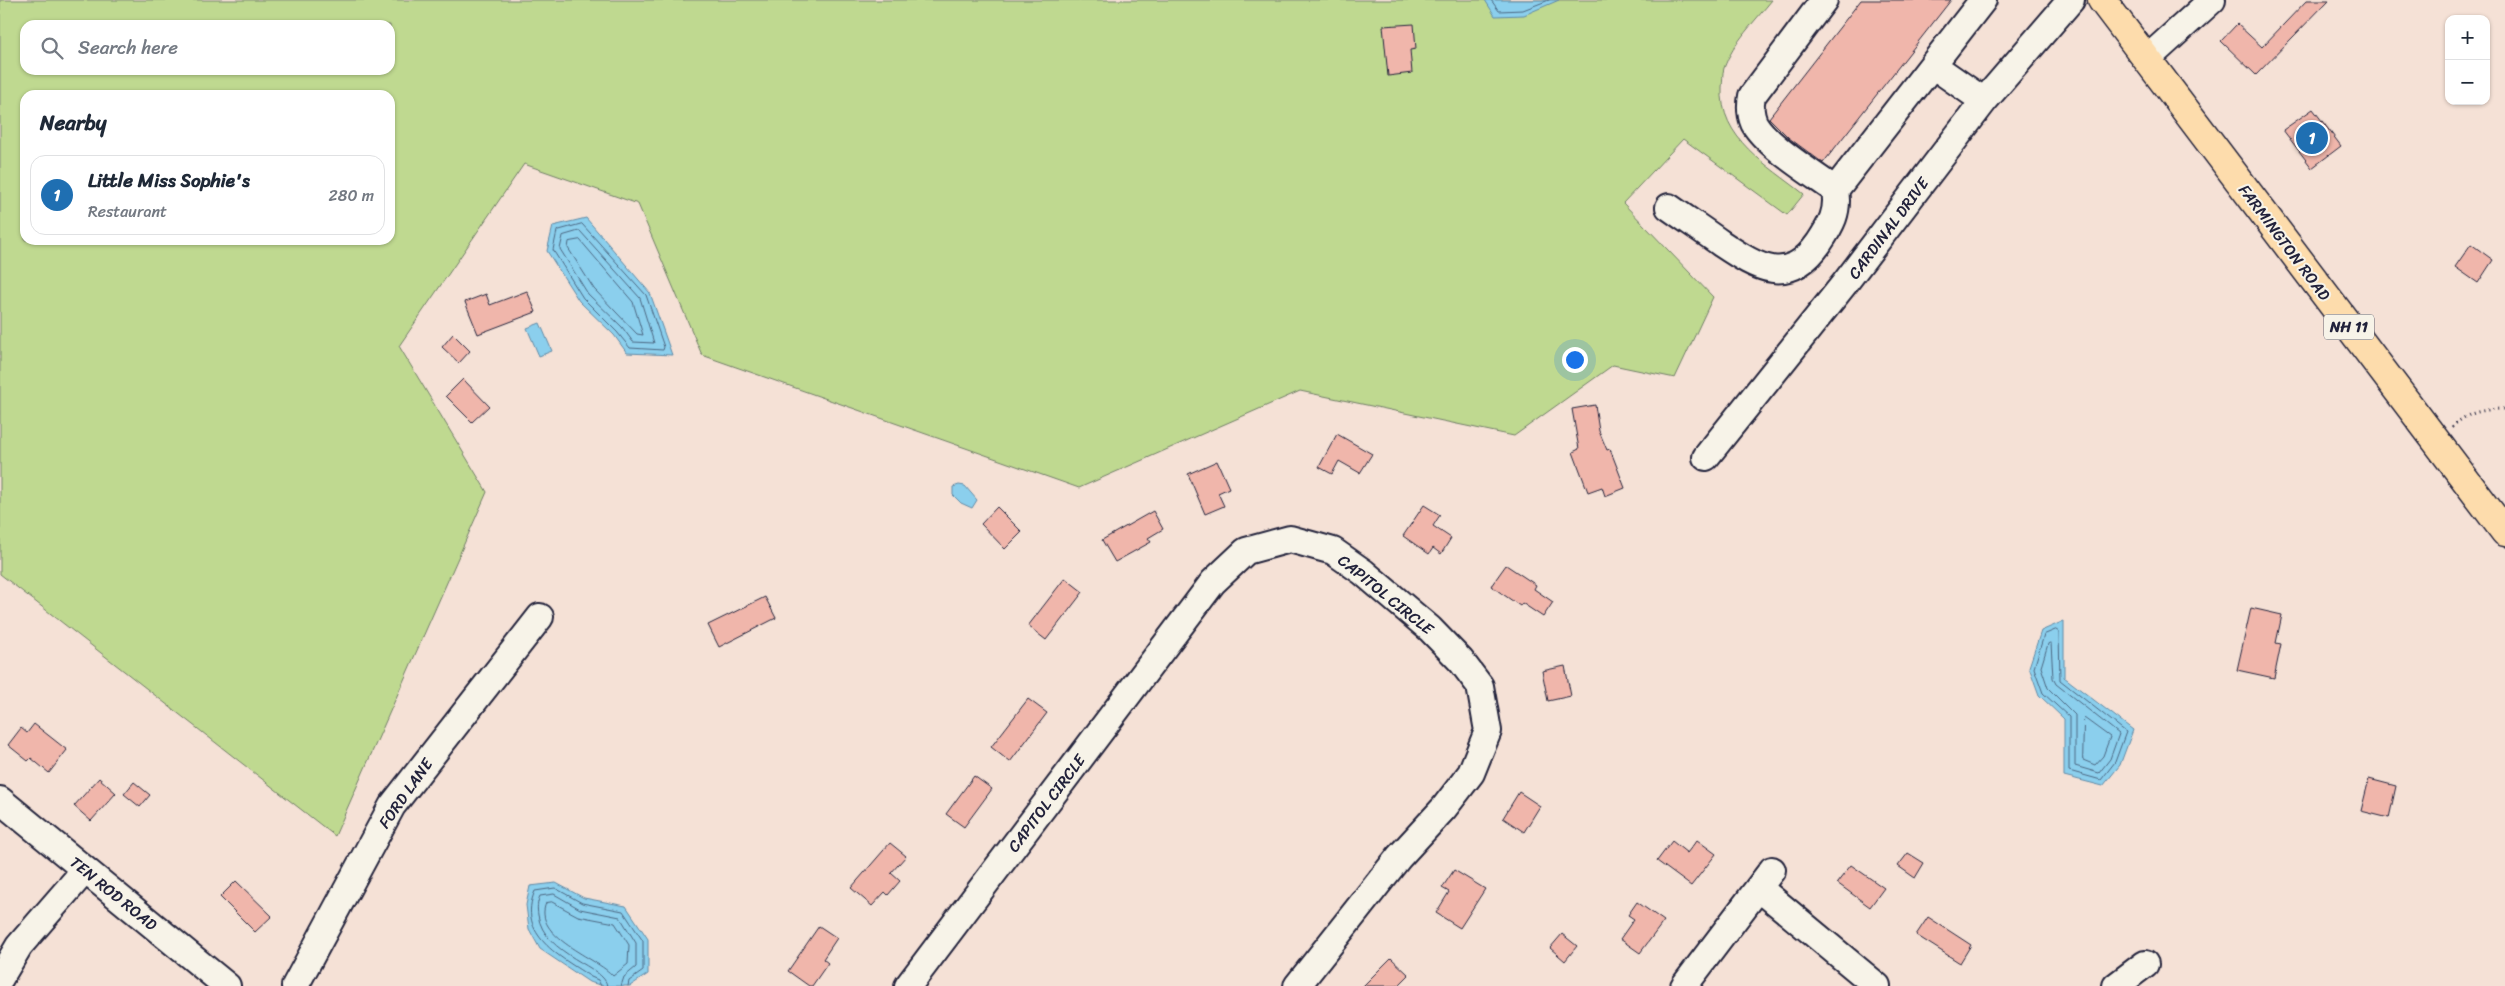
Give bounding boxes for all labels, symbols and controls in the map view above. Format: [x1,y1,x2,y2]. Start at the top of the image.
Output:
map controls [2445,15,2490,105]
button: + [2445,15,2490,60]
search box [20,20,395,75]
text: Search here [78,31,178,64]
icon: search [38,34,66,62]
button: − [2445,60,2490,105]
text: Nearby [40,104,106,142]
pin: 1 [2296,119,2328,157]
text: Little Miss Sophie's [88,164,250,197]
street label: CARDINAL DRIVE [1840,170,1937,286]
street label: FARMINGTON ROAD [2231,178,2339,307]
text: 1 [54,181,60,210]
text: 280 m [329,181,374,210]
text: Restaurant [88,197,167,226]
road number: NH 11 [2324,314,2374,340]
your location [1562,347,1588,373]
street label: CAPITOL CIRCLE [1331,546,1441,643]
street label: CAPITOL CIRCLE [1000,747,1094,859]
street label: FORD LANE [370,751,441,835]
street label: TEN ROD ROAD [63,848,165,939]

